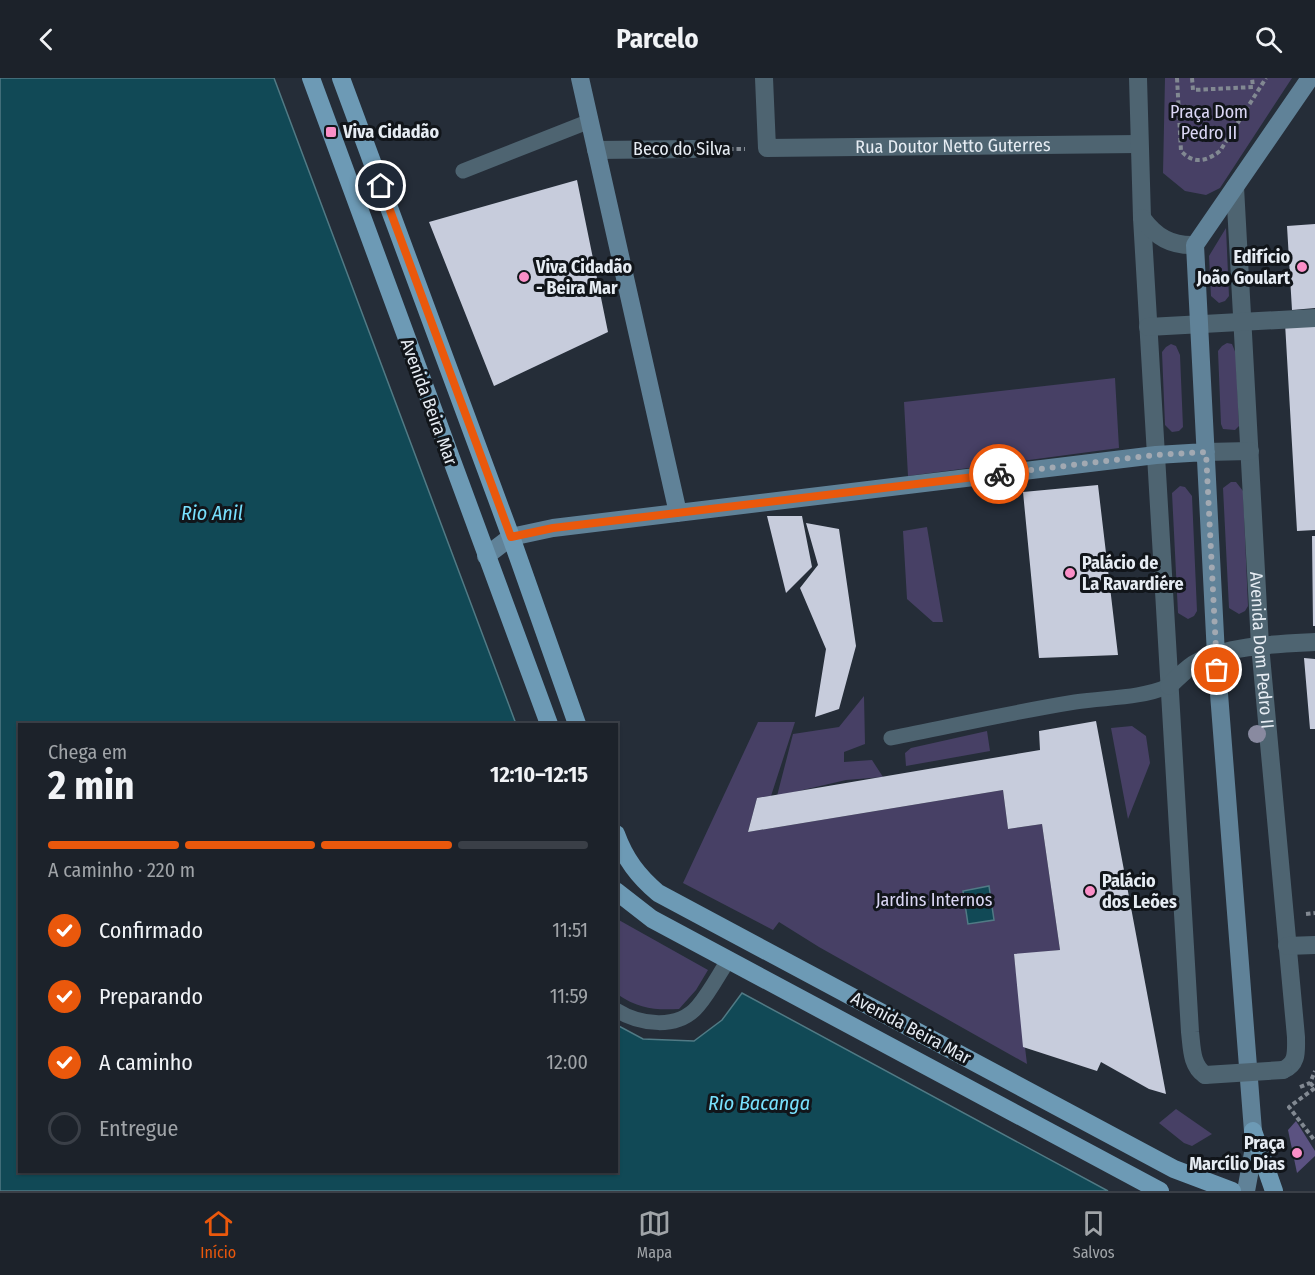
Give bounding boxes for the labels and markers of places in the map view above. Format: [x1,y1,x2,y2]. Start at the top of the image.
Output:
place label: Viva Cidadão [342,121,440,143]
marker: Viva Cidadão [324,125,338,139]
pin [355,160,406,211]
place label: Edifício João Goulart [1196,246,1291,289]
place label: Viva Cidadão - Beira Mar [535,256,633,299]
marker: Edifício João Goulart [1295,260,1309,274]
marker: Viva Cidadão - Beira Mar [517,270,531,284]
place label: Palácio de La Ravardiére [1082,552,1184,595]
marker: Palácio de La Ravardiére [1063,566,1077,580]
pin [1191,644,1242,695]
place label: Palácio dos Leões [1102,870,1177,913]
marker: Palácio dos Leões [1083,884,1097,898]
place label: Praça Marcílio Dias [1189,1132,1285,1175]
marker: Praça Marcílio Dias [1290,1146,1304,1160]

